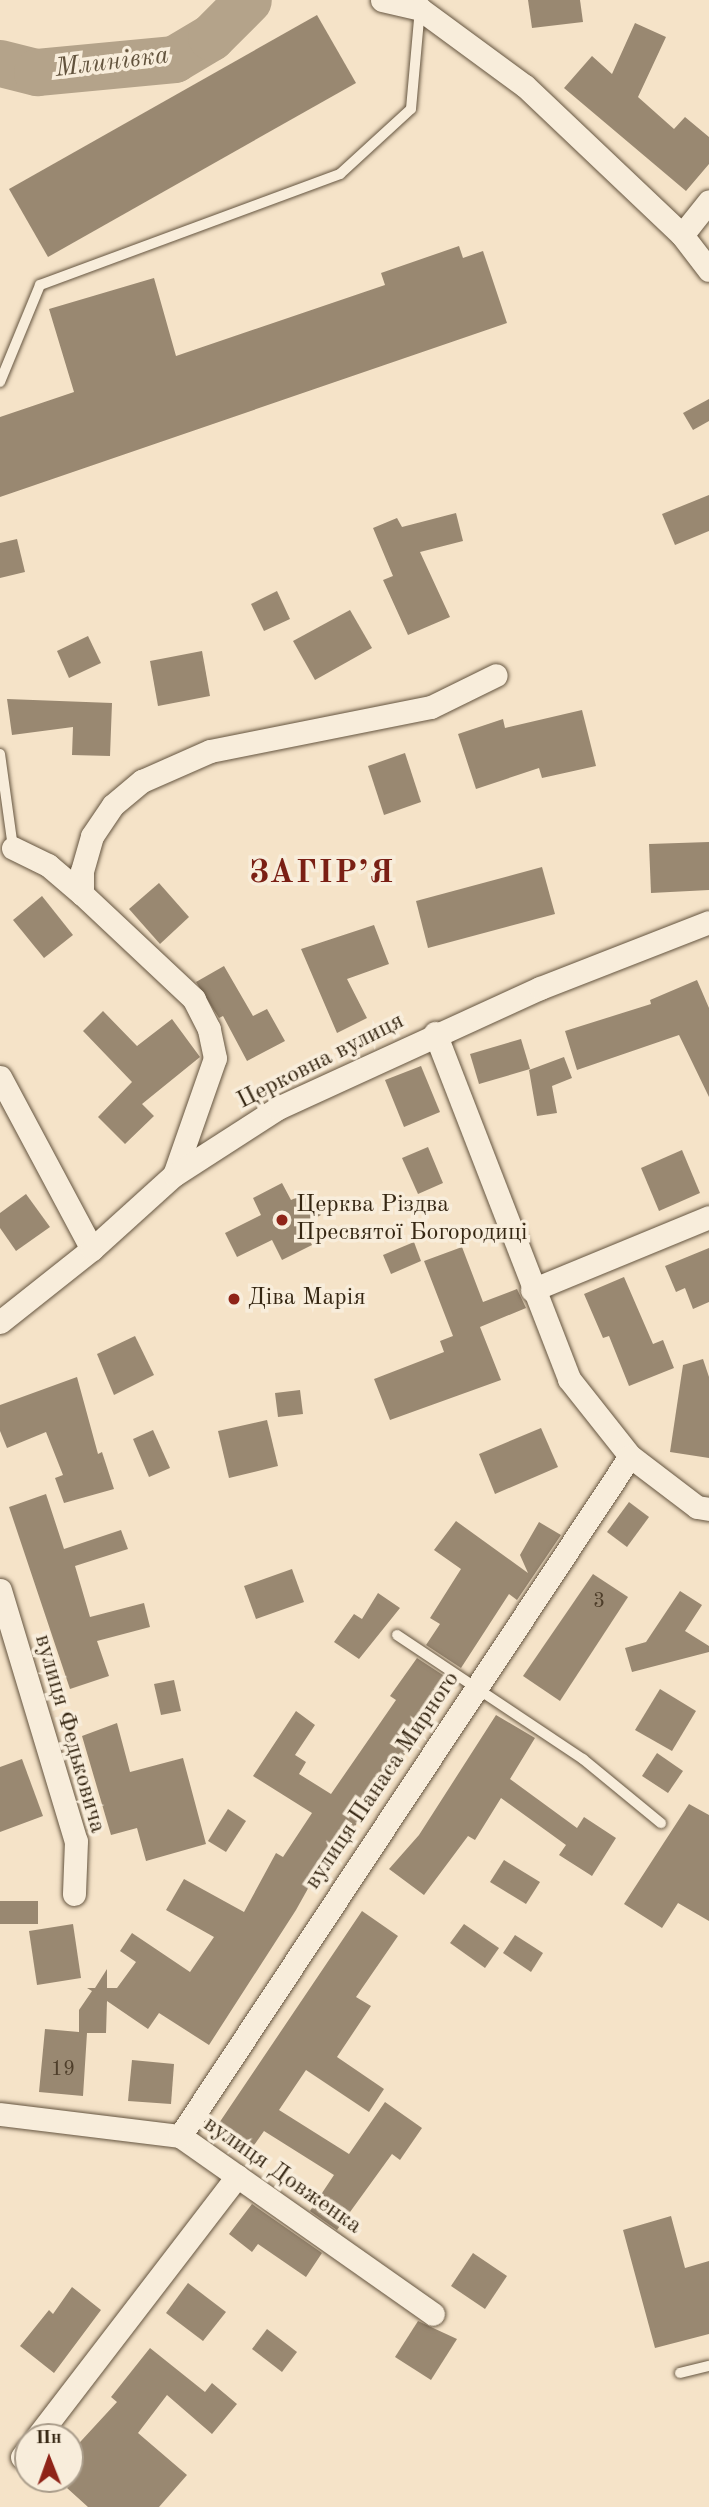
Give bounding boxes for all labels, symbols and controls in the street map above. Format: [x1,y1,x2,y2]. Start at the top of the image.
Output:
water label: Млинівка [53,41,171,85]
district label: ЗАГІР’Я [250,855,394,893]
street label: Церковна вулиця [233,1008,409,1116]
place label: Церква Різдва Пресвятої Богородиці [296,1192,528,1248]
marker: Церква Різдва Пресвятої Богородиці [274,1212,290,1228]
place label: Діва Марія [248,1285,366,1313]
marker: Діва Марія [226,1291,242,1307]
house number: 3 [593,1589,605,1615]
street label: вулиця Федьковича [27,1631,111,1837]
street label: вулиця Панаса Мирного [299,1667,467,1895]
house number: 19 [51,2057,75,2083]
street label: вулиця Довженка [197,2111,367,2241]
north arrow [14,2423,84,2493]
text: Пн [35,2429,62,2448]

